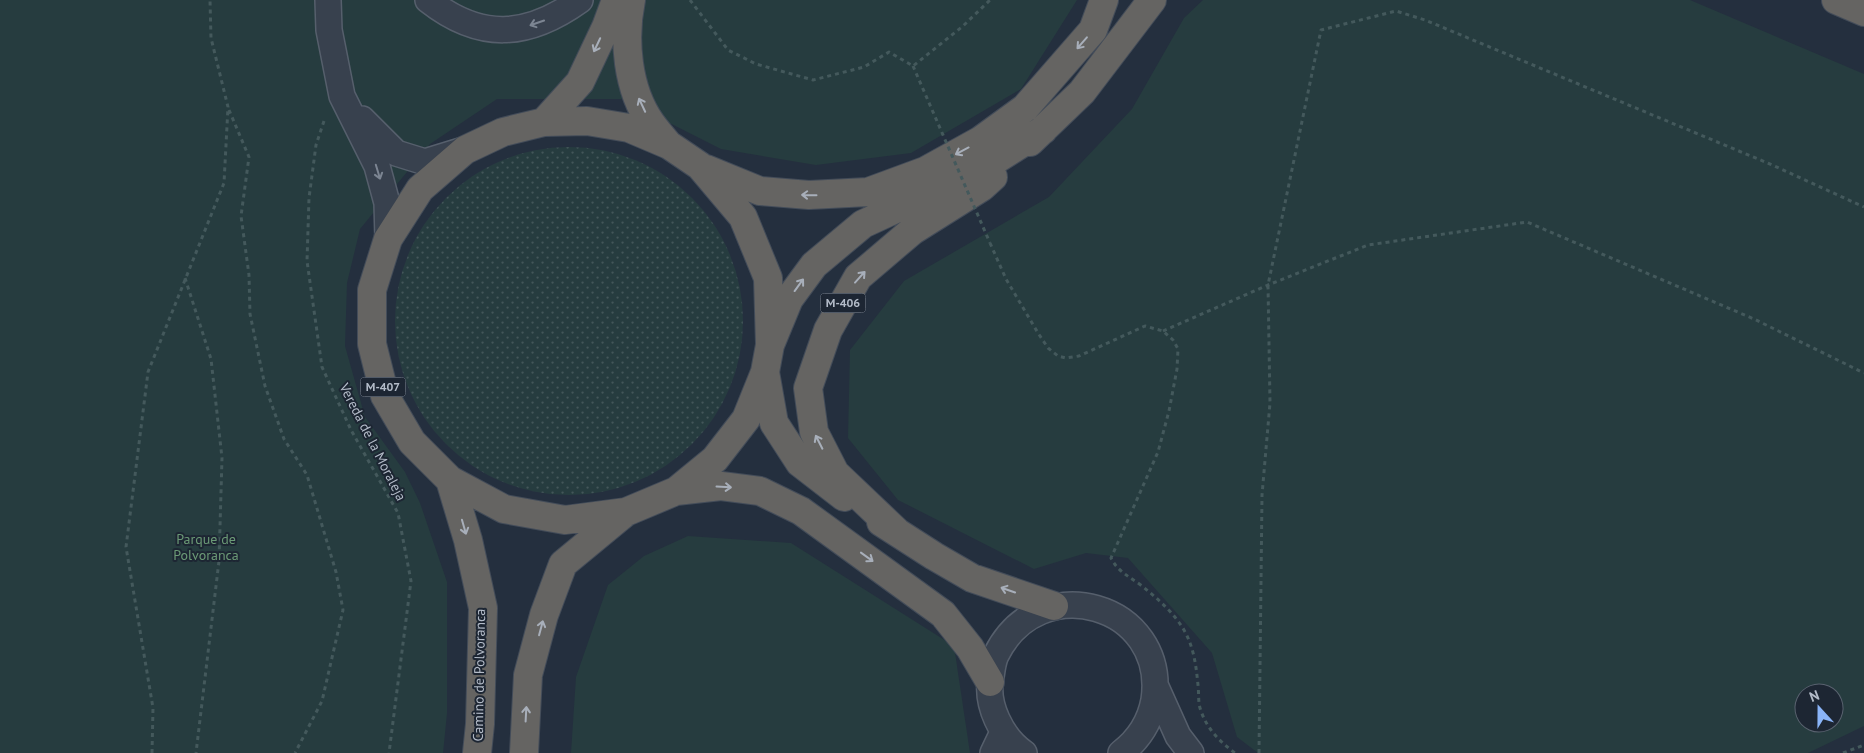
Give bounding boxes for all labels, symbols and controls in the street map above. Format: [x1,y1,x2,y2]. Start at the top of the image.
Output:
one-way arrow [530,19,545,28]
one-way arrow [1076,36,1088,49]
one-way arrow [592,37,602,52]
one-way arrow [637,98,646,113]
one-way arrow [956,146,970,156]
one-way arrow [374,163,384,179]
one-way arrow [801,190,818,200]
one-way arrow [854,270,866,283]
one-way arrow [794,279,804,293]
road number: M-406 [820,294,866,312]
road number: M-407 [360,378,406,397]
street label: Vereda de la Moraleja [335,379,410,504]
one-way arrow [814,435,824,450]
one-way arrow [716,482,732,491]
one-way arrow [459,519,469,535]
park label: Parque de Polvoranca [173,530,239,564]
one-way arrow [860,552,874,562]
one-way arrow [1001,585,1017,595]
street label: Camino de Polvoranca [469,608,489,742]
one-way arrow [537,620,546,636]
north arrow [1794,683,1844,733]
text: N [1807,686,1822,706]
one-way arrow [522,706,531,722]

